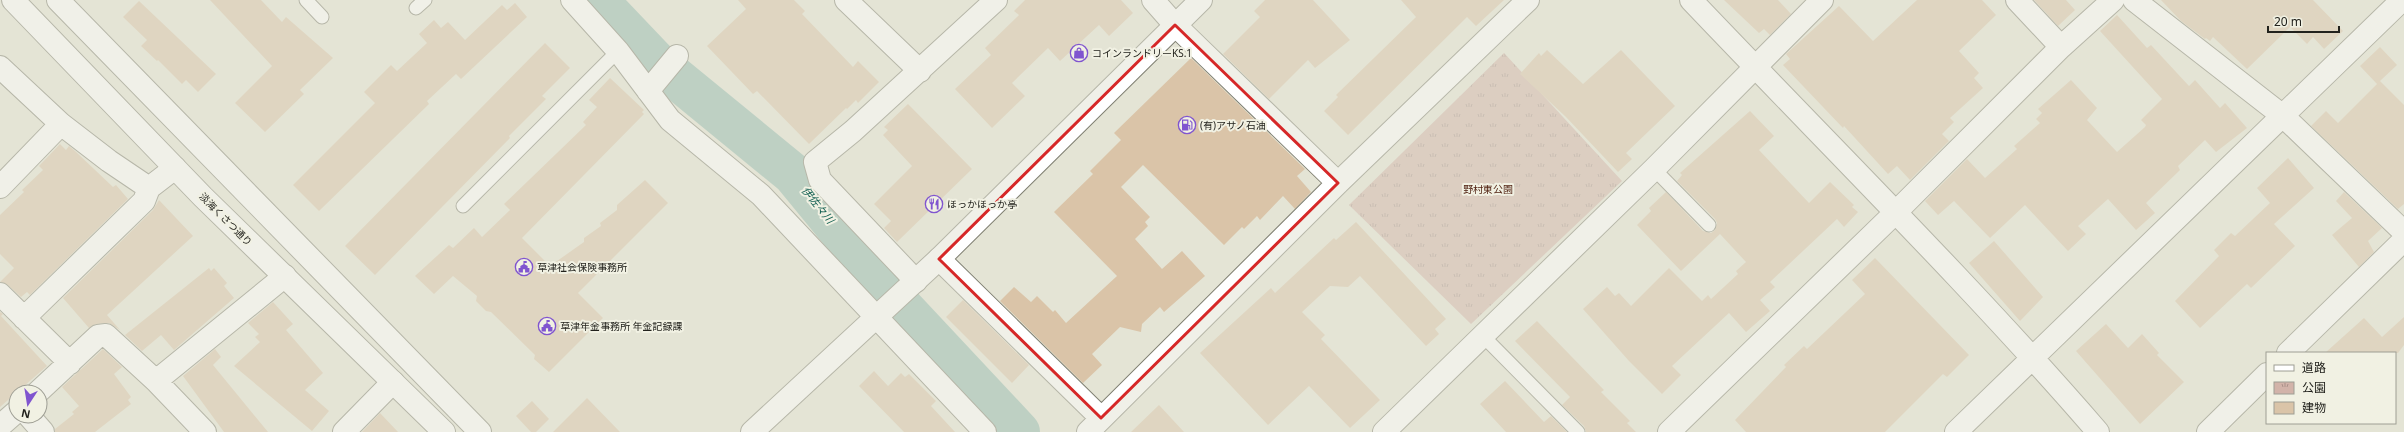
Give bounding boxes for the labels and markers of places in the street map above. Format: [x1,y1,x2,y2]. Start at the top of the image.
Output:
shop icon: コインランドリーKS.1 [1069,43,1089,63]
place label: コインランドリーKS.1 [1092,46,1192,60]
fuel station icon: (有)アサノ石油 [1177,115,1197,135]
place label: (有)アサノ石油 [1200,118,1266,132]
restaurant icon: ほっかほっか亭 [924,194,944,214]
place label: ほっかほっか亭 [947,197,1017,211]
public building icon: 草津社会保険事務所 [514,257,534,277]
place label: 草津社会保険事務所 [537,260,627,274]
public building icon: 草津年金事務所 年金記録課 [537,316,557,336]
place label: 草津年金事務所 年金記録課 [560,319,683,333]

